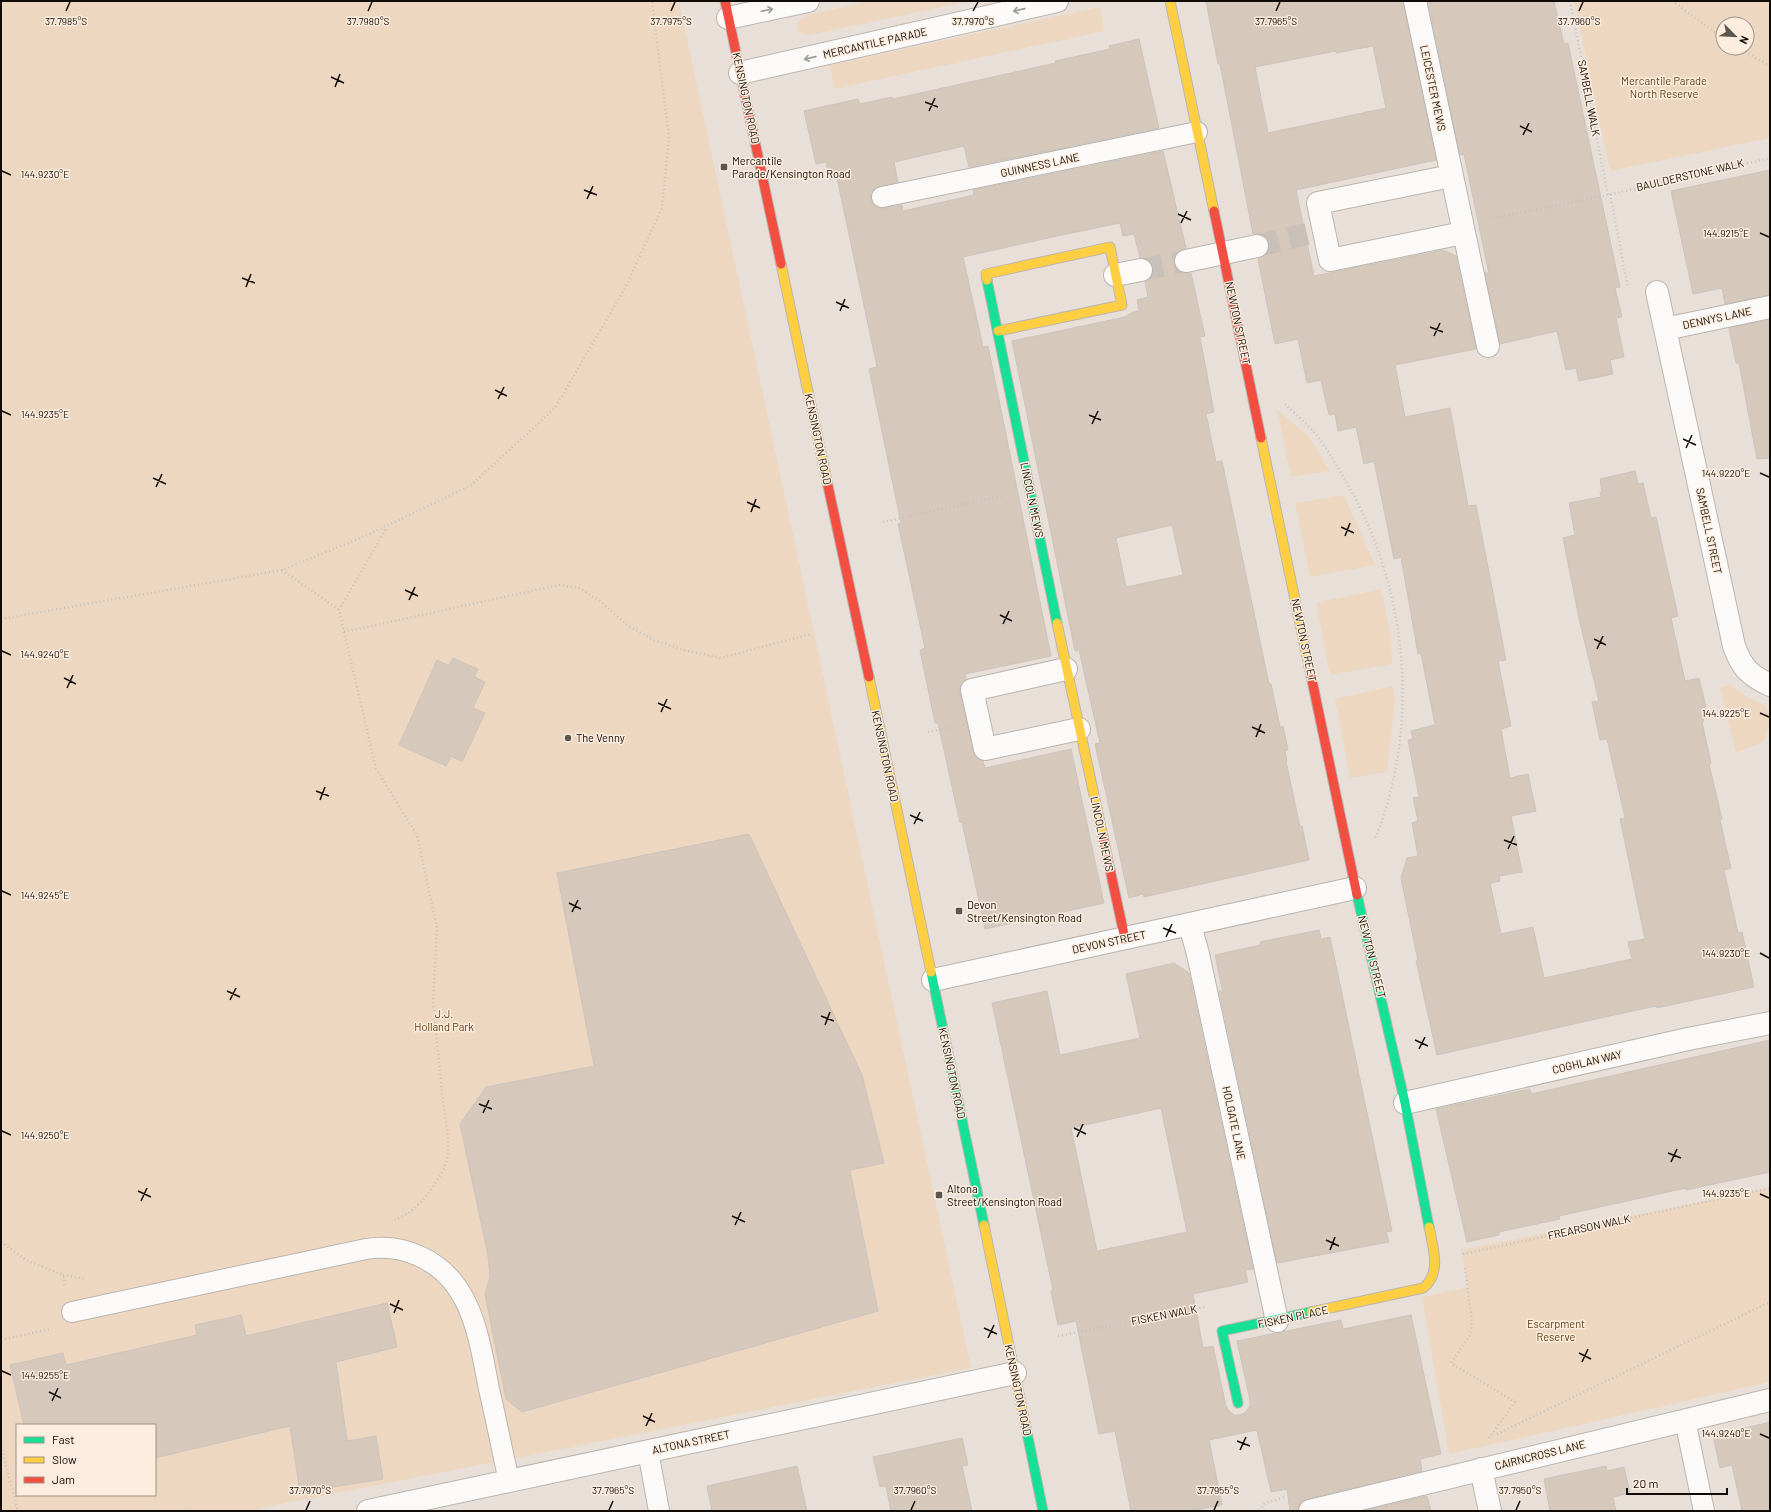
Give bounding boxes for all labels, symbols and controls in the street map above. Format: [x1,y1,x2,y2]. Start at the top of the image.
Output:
one-way arrow [760,5,773,13]
one-way arrow [1013,6,1026,14]
text: 37.7985°S [45,15,87,27]
text: 37.7980°S [347,15,389,27]
text: 37.7975°S [650,15,692,27]
text: 37.7970°S [952,15,994,27]
text: 37.7965°S [1255,15,1297,27]
text: 37.7960°S [1558,15,1600,27]
north arrow [1715,16,1755,56]
street label: MERCANTILE PARADE [822,24,929,61]
text: N [1737,34,1752,46]
street label: LEICESTER MEWS [1418,44,1449,132]
street label: KENSINGTON ROAD [730,51,763,145]
one-way arrow [804,54,817,62]
street label: SAMBELL WALK [1576,59,1603,137]
park label: Mercantile Parade North Reserve [1621,74,1707,100]
street label: GUINNESS LANE [999,150,1081,179]
place label: Mercantile Parade/Kensington Road [732,154,851,180]
street label: BAULDERSTONE WALK [1635,156,1745,193]
marker: Mercantile Parade/Kensington Road [719,162,729,172]
text: 144.9230°E [21,168,69,180]
text: 144.9215°E [1703,227,1749,239]
street label: NEWTON STREET [1223,280,1254,366]
street label: DENNYS LANE [1681,304,1753,331]
street label: KENSINGTON ROAD [802,392,835,486]
text: 144.9235°E [21,408,69,420]
street label: LINCOLN MEWS [1018,461,1047,539]
text: 144.9220°E [1702,467,1750,479]
street label: SAMBELL STREET [1694,487,1725,575]
street label: NEWTON STREET [1289,597,1320,683]
text: 144.9240°E [21,648,69,660]
text: 144.9225°E [1702,707,1750,719]
street label: KENSINGTON ROAD [869,709,902,803]
place label: The Venny [576,731,625,744]
marker: The Venny [563,733,573,743]
street label: LINCOLN MEWS [1088,795,1117,873]
text: 144.9245°E [21,889,69,901]
place label: Devon Street/Kensington Road [967,898,1082,924]
marker: Devon Street/Kensington Road [954,906,964,916]
street label: NEWTON STREET [1356,914,1389,1000]
street label: DEVON STREET [1071,927,1147,956]
text: 144.9230°E [1702,947,1750,959]
park label: J.J. Holland Park [414,1007,474,1033]
street label: KENSINGTON ROAD [936,1026,969,1120]
street label: COGHLAN WAY [1551,1047,1623,1076]
street label: HOLGATE LANE [1220,1085,1249,1161]
text: 144.9250°E [21,1129,69,1141]
place label: Altona Street/Kensington Road [947,1182,1062,1208]
text: 144.9235°E [1702,1187,1750,1199]
marker: Altona Street/Kensington Road [934,1190,944,1200]
street label: FREARSON WALK [1546,1211,1632,1242]
street label: FISKEN WALK [1130,1302,1198,1327]
street label: FISKEN PLACE [1257,1303,1330,1330]
park label: Escarpment Reserve [1527,1317,1585,1343]
street label: KENSINGTON ROAD [1002,1343,1035,1437]
text: 144.9255°E [21,1369,69,1381]
legend [16,1424,156,1496]
street label: ALTONA STREET [651,1427,731,1456]
text: 144.9240°E [1702,1427,1750,1439]
text: Fast [52,1432,75,1446]
street label: CAIRNCROSS LANE [1493,1437,1587,1472]
text: Slow [52,1452,77,1466]
scale bar [1627,1470,1727,1496]
text: Jam [52,1472,75,1486]
text: 20 m [1633,1476,1659,1490]
text: 37.7970°S [289,1484,331,1496]
text: 37.7965°S [592,1484,634,1496]
text: 37.7960°S [894,1484,936,1496]
text: 37.7955°S [1197,1484,1239,1496]
text: 37.7950°S [1499,1484,1541,1496]

